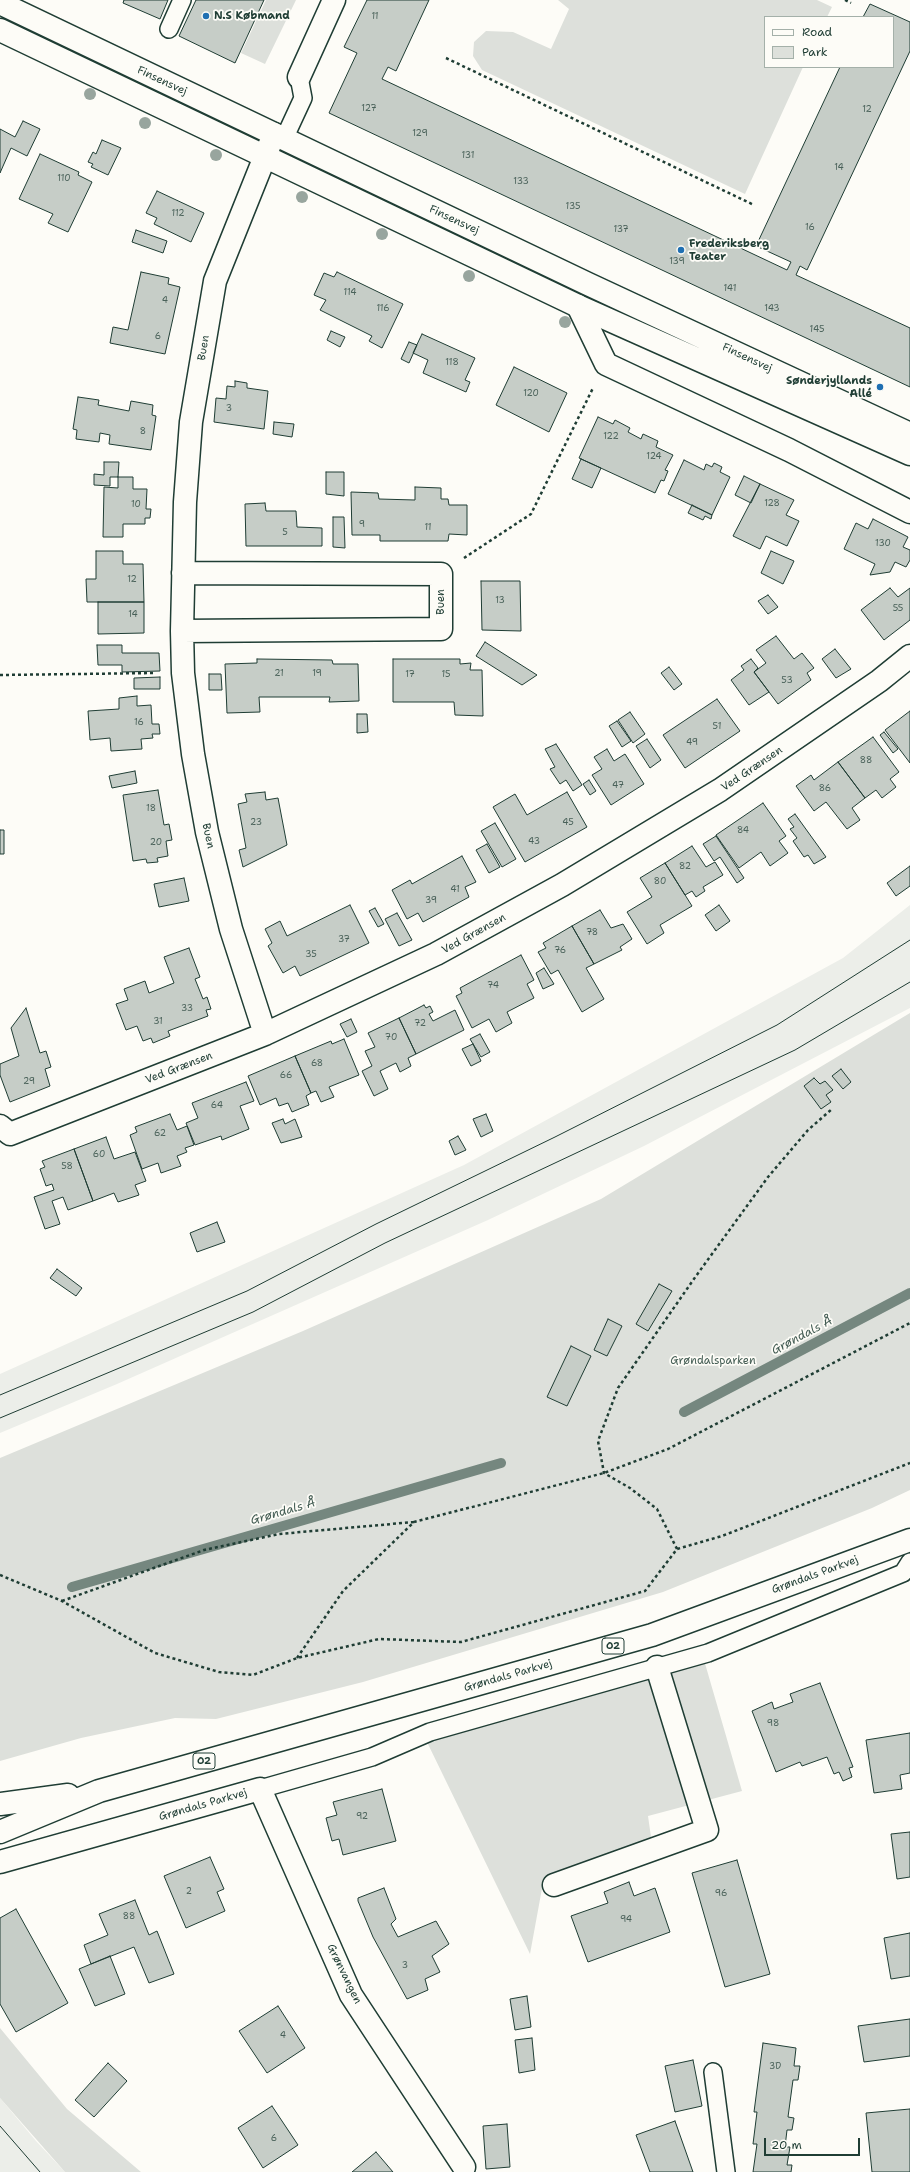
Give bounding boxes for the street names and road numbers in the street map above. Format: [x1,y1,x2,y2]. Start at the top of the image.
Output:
street label: Finsensvej [135,64,189,98]
street label: Finsensvej [427,203,481,237]
street label: Buen [195,334,213,362]
street label: Finsensvej [720,341,774,375]
street label: Buen [434,589,448,615]
street label: Ved Grænsen [719,744,785,794]
street label: Buen [199,822,217,850]
street label: Ved Grænsen [440,911,508,957]
street label: Ved Grænsen [144,1049,214,1087]
street label: Grøndals Parkvej [770,1553,860,1597]
road number: O2 [602,1638,624,1654]
street label: Grøndals Parkvej [462,1657,554,1695]
road number: O2 [193,1753,215,1769]
street label: Grøndals Parkvej [157,1786,249,1824]
street label: Grønvangen [324,1942,364,2006]

